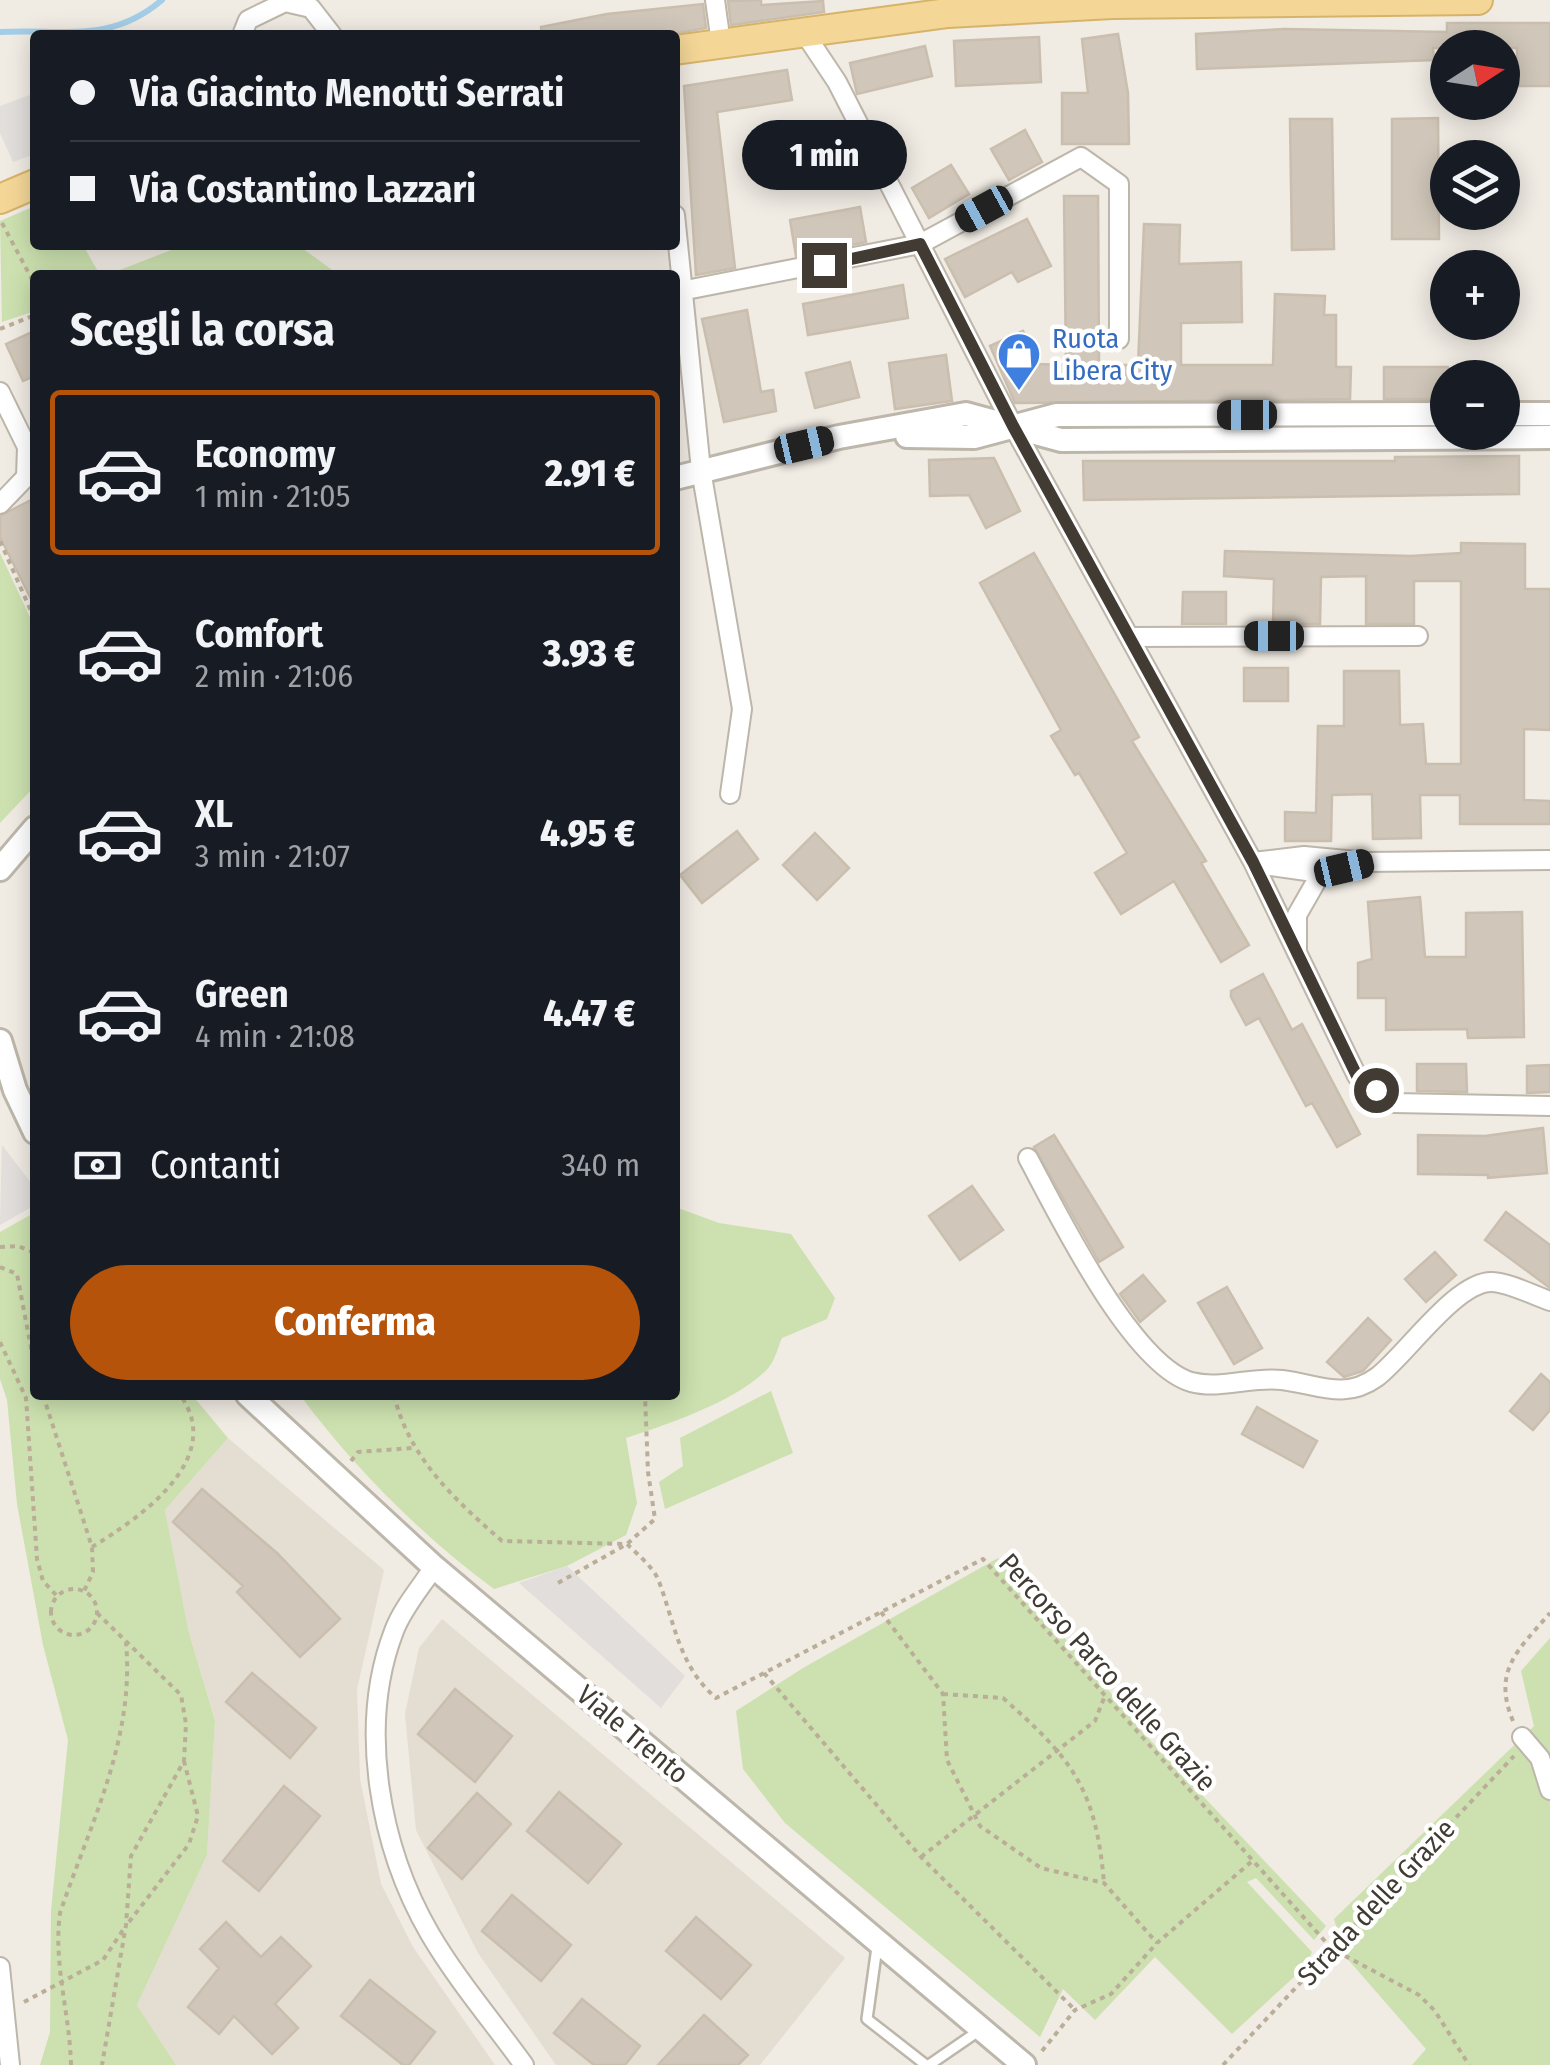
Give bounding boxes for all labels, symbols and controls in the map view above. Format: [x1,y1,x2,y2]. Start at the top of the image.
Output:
north arrow [1430,30,1520,120]
map controls [1430,30,1520,450]
text: Via Giacinto Menotti Serrati [130,70,564,116]
callout: 1 min [742,120,906,190]
text: 1 min [790,136,859,174]
button: layers [1430,140,1520,230]
text: Via Costantino Lazzari [130,166,476,212]
car [950,181,1018,237]
route end [802,243,847,288]
button: + [1430,250,1520,340]
text: Scegli la corsa [70,303,335,357]
place label: Ruota Libera City [1052,322,1173,387]
shop icon: Ruota Libera City [996,331,1042,392]
button: − [1430,360,1520,450]
car [1217,400,1277,430]
car [771,424,837,466]
icon: car [75,428,165,518]
text: Economy [195,431,335,477]
text: 2.91 € [545,450,635,496]
text: 1 min · 21:05 [195,477,350,515]
icon: car [75,608,165,698]
text: Comfort [195,611,323,657]
car [1244,621,1304,651]
text: 3.93 € [543,630,635,676]
text: 2 min · 21:06 [195,657,353,695]
icon: car [75,788,165,878]
text: XL [195,791,233,837]
text: 4.95 € [540,810,635,856]
text: 3 min · 21:07 [195,837,350,875]
car [1311,847,1377,889]
icon: car [75,968,165,1058]
text: Green [195,971,289,1017]
text: 4.47 € [543,990,635,1036]
text: 4 min · 21:08 [195,1017,355,1055]
route start [1354,1068,1399,1113]
icon: cash [70,1138,125,1193]
text: Contanti [150,1142,281,1188]
text: 340 m [561,1146,640,1184]
button: Conferma [70,1265,640,1380]
street label: Percorso Parco delle Grazie [992,1547,1223,1798]
street label: Viale Trento [570,1678,695,1791]
street label: Strada delle Grazie [1291,1812,1462,1992]

